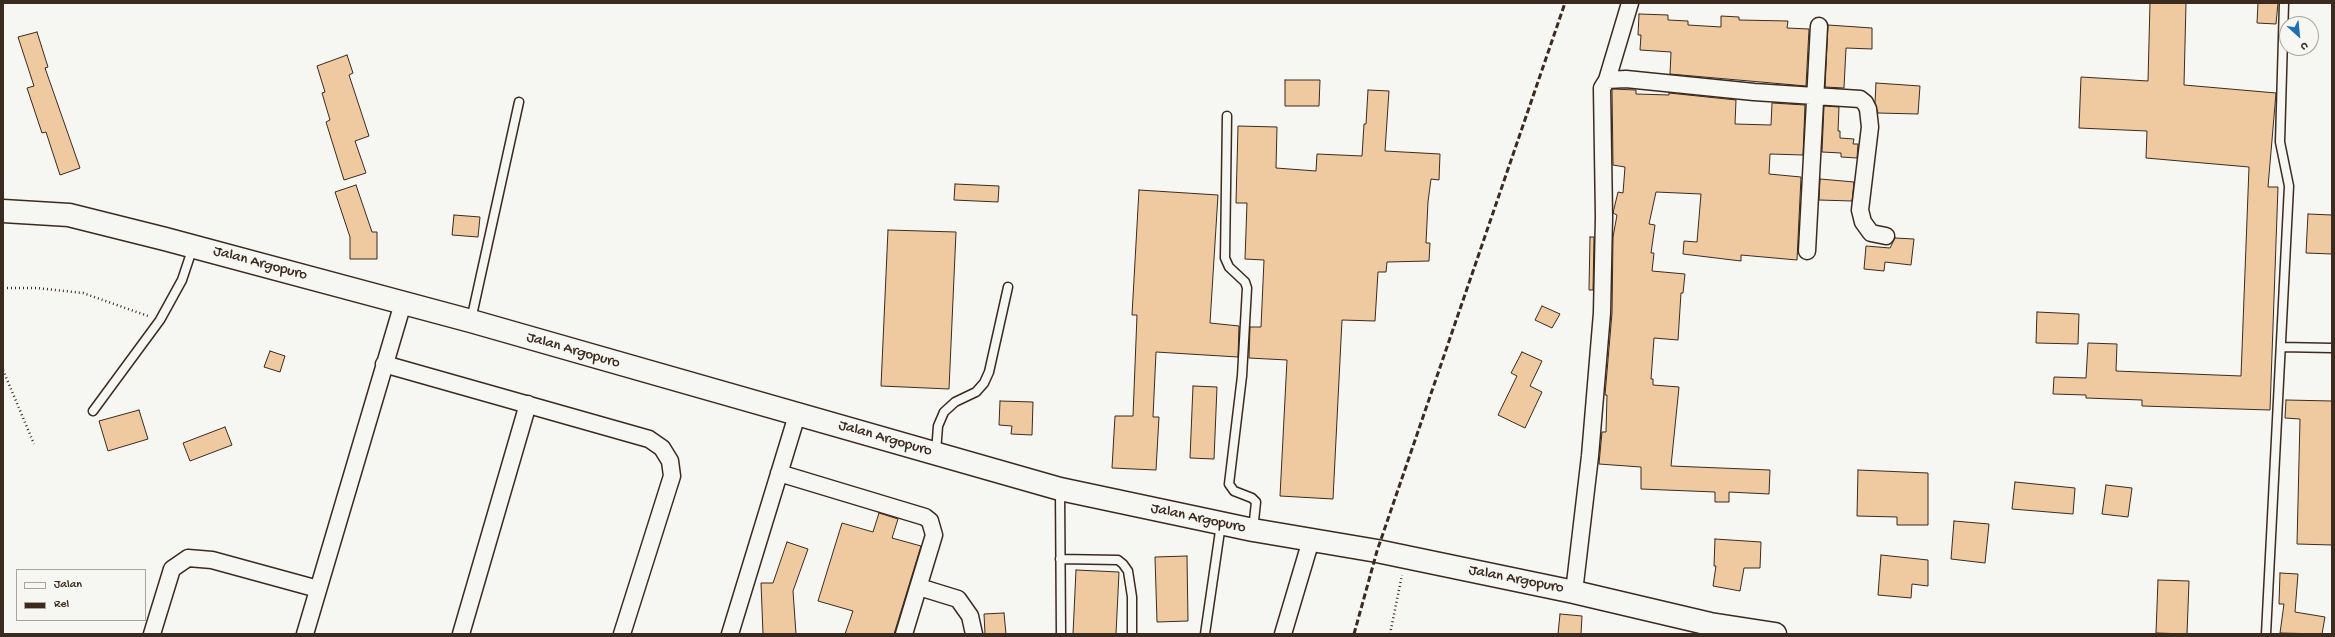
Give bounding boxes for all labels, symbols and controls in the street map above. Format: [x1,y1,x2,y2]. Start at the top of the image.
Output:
north arrow [2279,16,2319,56]
text: U [2298,39,2310,53]
street label: Jalan Argopuro [211,243,309,285]
street label: Jalan Argopuro [524,329,622,373]
street label: Jalan Argopuro [836,417,934,461]
street label: Jalan Argopuro [1149,500,1247,538]
street label: Jalan Argopuro [1467,562,1565,598]
legend [16,569,146,621]
text: Jalan [54,578,82,592]
text: Rel [54,598,69,612]

